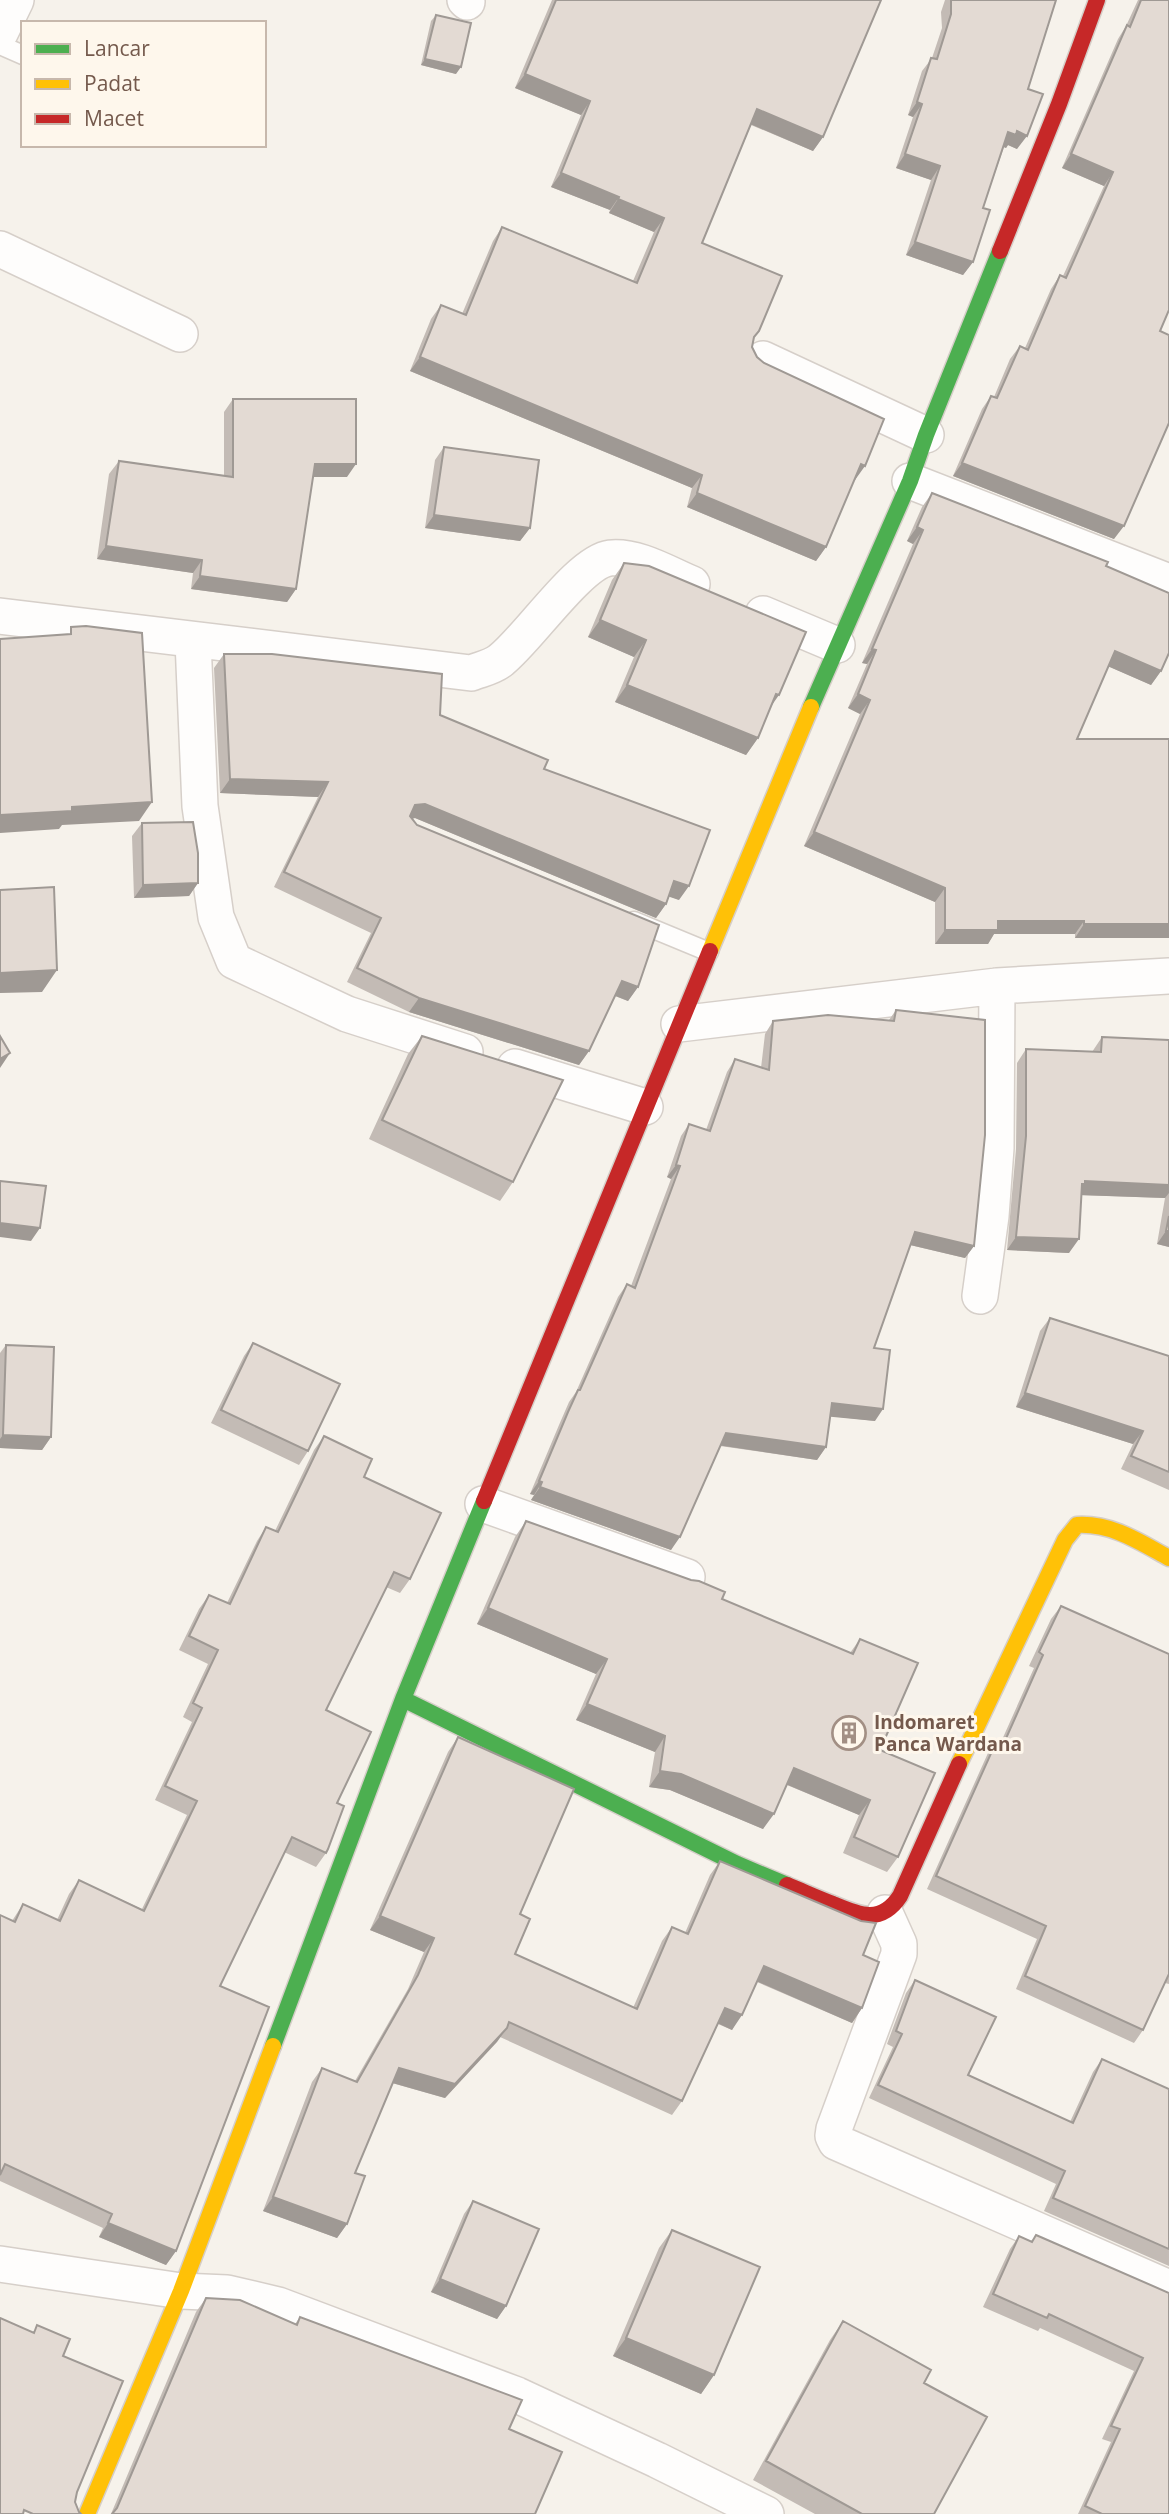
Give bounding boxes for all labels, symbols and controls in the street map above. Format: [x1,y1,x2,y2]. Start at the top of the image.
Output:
legend [21,21,266,147]
text: Lancar [84,34,150,62]
text: Padat [84,69,140,97]
text: Macet [84,104,144,132]
place label: Indomaret Panca Wardana [874,1709,1022,1757]
building icon: Indomaret Panca Wardana [830,1714,868,1752]

